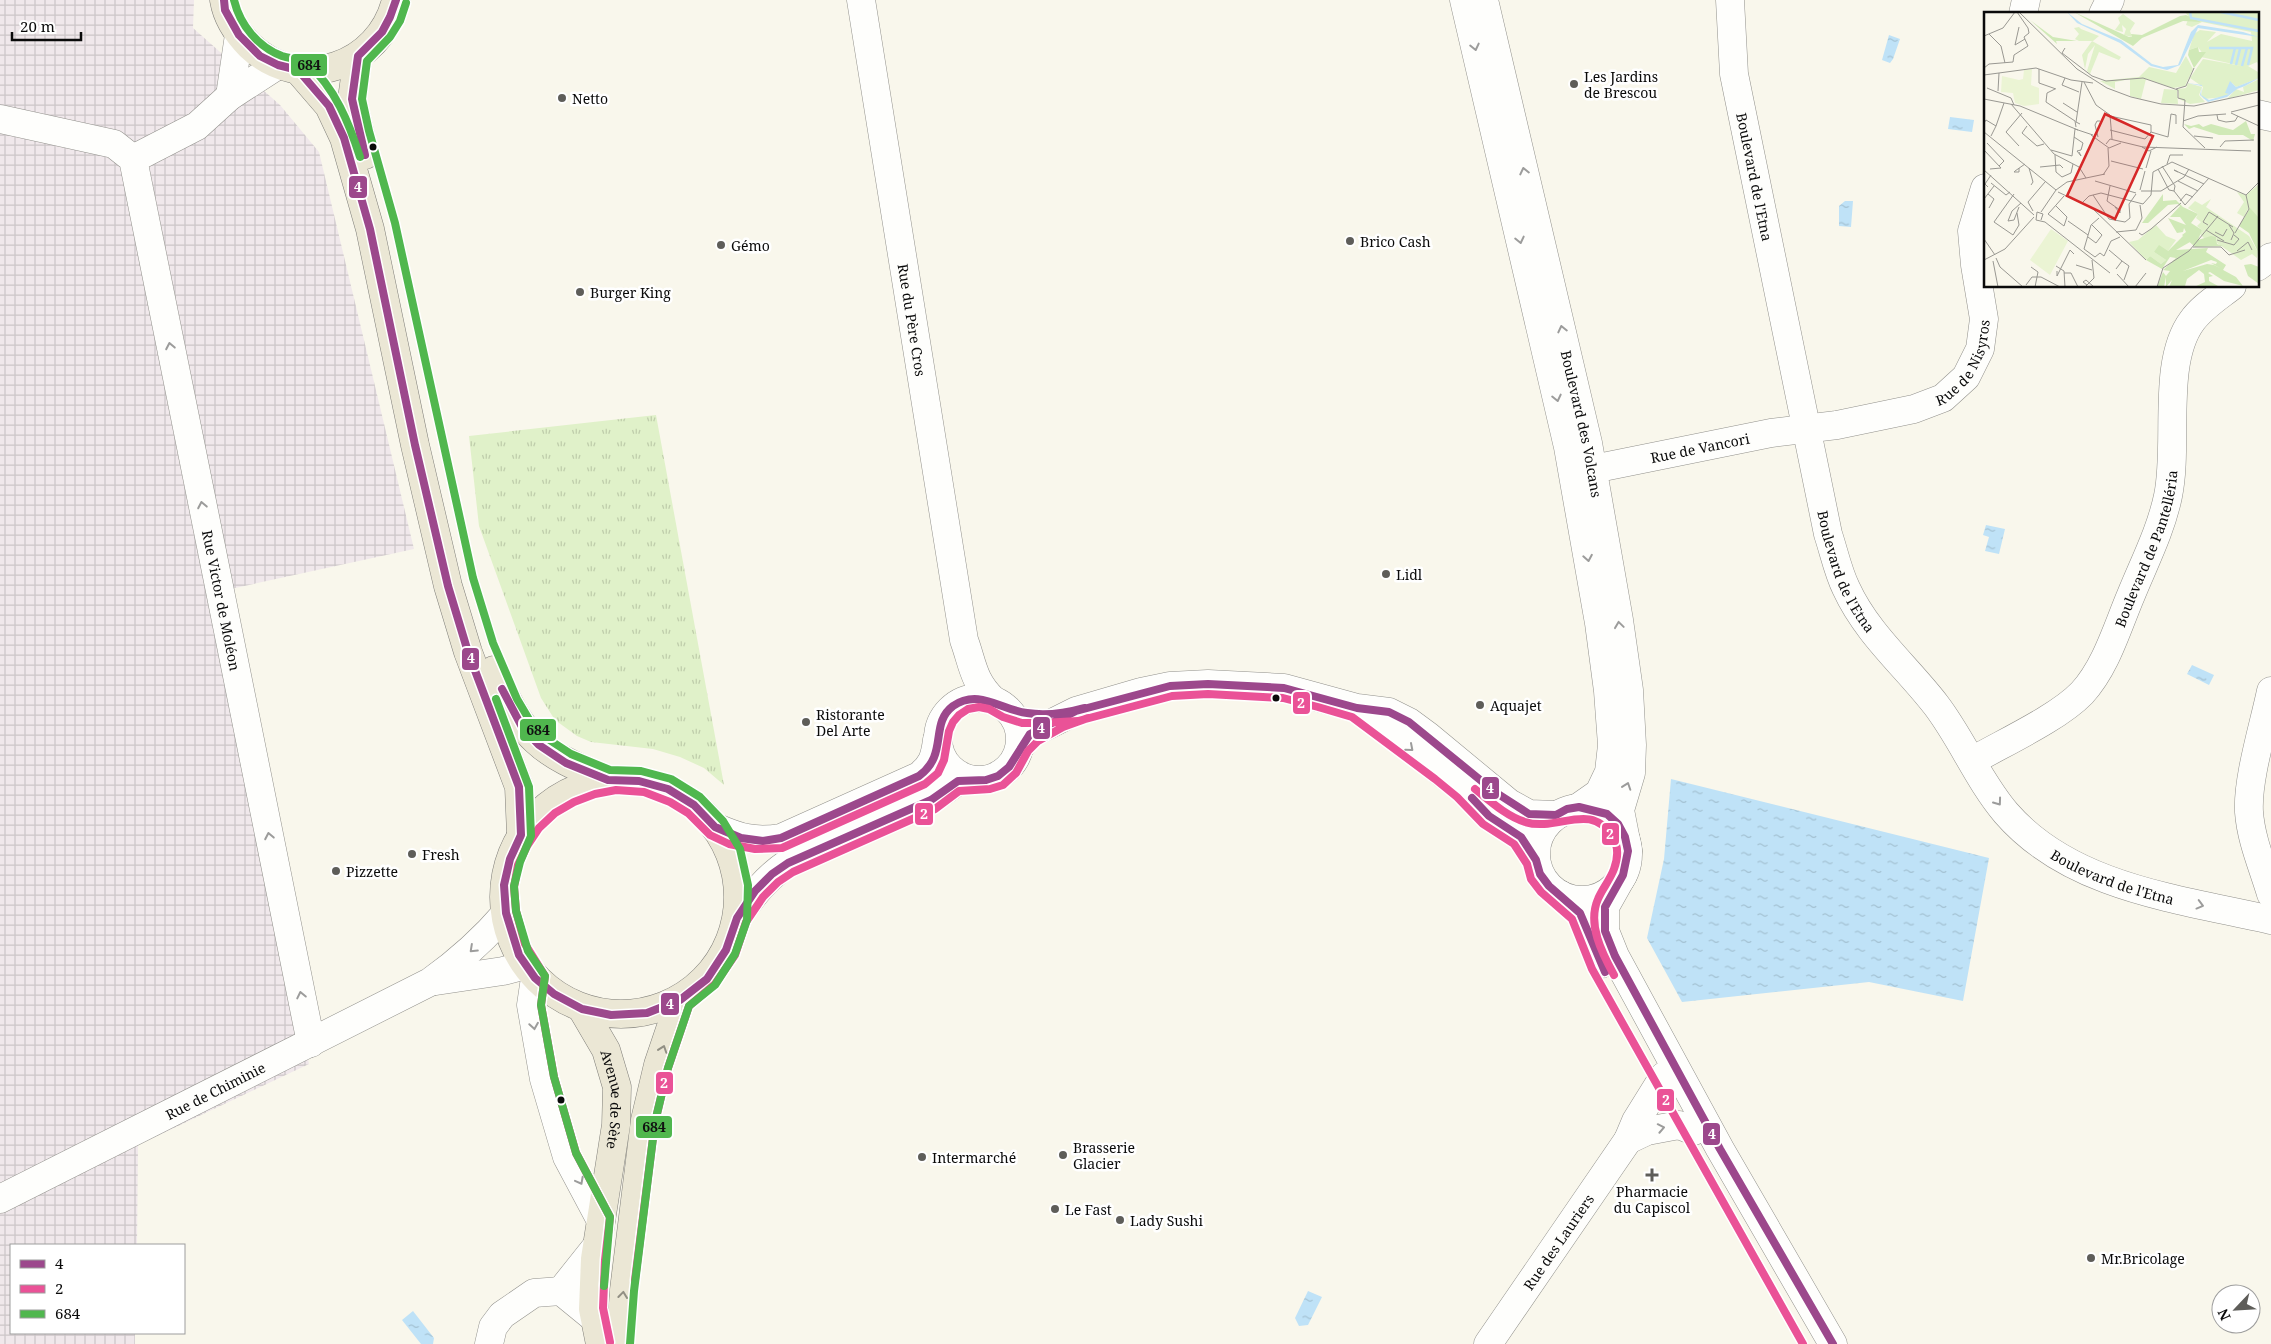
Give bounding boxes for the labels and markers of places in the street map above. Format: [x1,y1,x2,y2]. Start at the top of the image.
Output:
place label: Les Jardins de Brescou [1584,67,1658,102]
marker: Les Jardins de Brescou [1568,78,1580,90]
place label: Netto [572,89,608,108]
marker: Netto [556,92,568,104]
unlabelled marker [368,142,378,152]
place label: Brico Cash [1360,232,1431,251]
marker: Brico Cash [1344,235,1356,247]
place label: Gémo [731,236,770,255]
marker: Gémo [715,239,727,251]
place label: Burger King [590,283,671,302]
marker: Burger King [574,286,586,298]
place label: Lidl [1396,565,1423,584]
marker: Lidl [1380,568,1392,580]
unlabelled marker [1271,693,1281,703]
place label: Aquajet [1490,696,1542,715]
marker: Aquajet [1474,699,1486,711]
place label: Ristorante Del Arte [816,705,885,740]
marker: Ristorante Del Arte [800,716,812,728]
place label: Fresh [422,845,460,864]
marker: Fresh [406,848,418,860]
place label: Pizzette [346,862,398,881]
marker: Pizzette [330,865,342,877]
unlabelled marker [556,1095,566,1105]
place label: Brasserie Glacier [1073,1138,1135,1173]
place label: Intermarché [932,1148,1016,1167]
marker: Brasserie Glacier [1057,1149,1069,1161]
marker: Intermarché [916,1151,928,1163]
marker: Pharmacie du Capiscol [1646,1169,1658,1181]
place label: Pharmacie du Capiscol [1614,1182,1691,1217]
place label: Le Fast [1065,1200,1112,1219]
marker: Le Fast [1049,1203,1061,1215]
place label: Lady Sushi [1130,1211,1203,1230]
marker: Lady Sushi [1114,1214,1126,1226]
place label: Mr.Bricolage [2101,1249,2185,1268]
marker: Mr.Bricolage [2085,1252,2097,1264]

